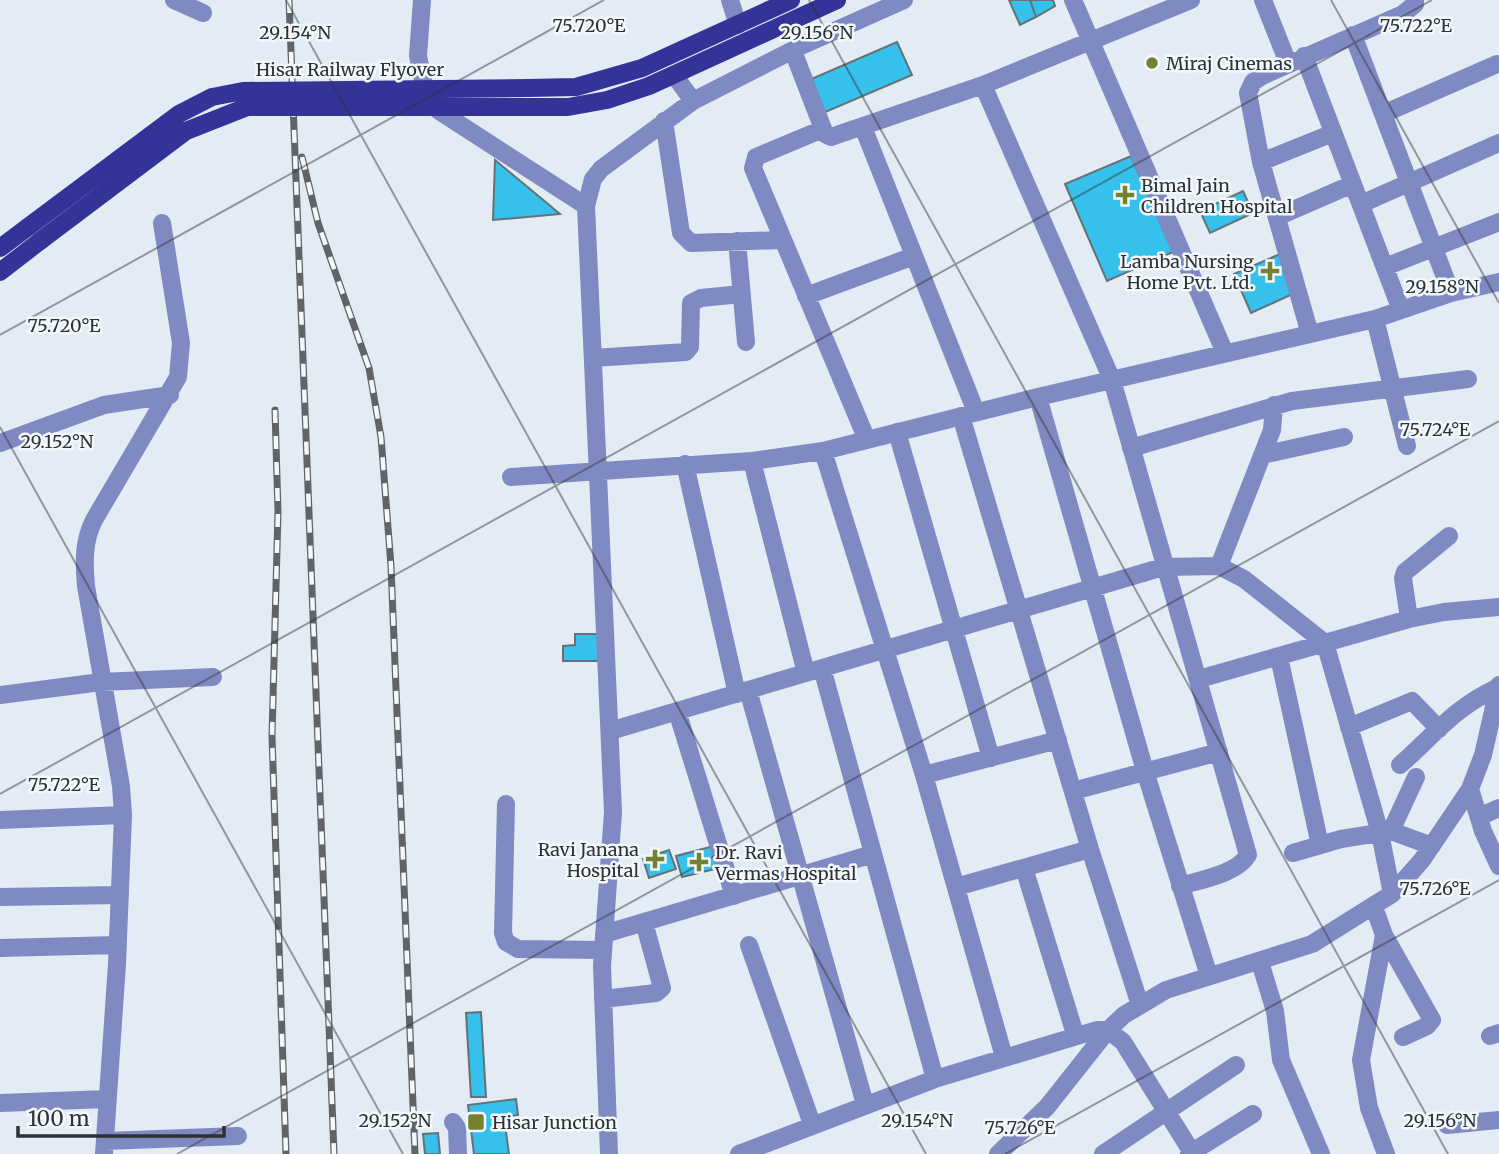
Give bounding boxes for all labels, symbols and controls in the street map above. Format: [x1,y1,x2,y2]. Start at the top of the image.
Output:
text: 75.720°E [553,14,626,37]
text: 75.722°E [1380,14,1453,37]
text: 29.154°N [259,21,331,44]
text: 29.156°N [781,21,853,44]
place label: Miraj Cinemas [1166,52,1292,75]
marker: Miraj Cinemas [1144,55,1160,71]
street label: Hisar Railway Flyover [256,58,444,81]
place label: Bimal Jain Children Hospital [1141,174,1293,218]
marker: Bimal Jain Children Hospital [1115,185,1135,205]
place label: Lamba Nursing Home Pvt. Ltd. [1120,250,1254,294]
marker: Lamba Nursing Home Pvt. Ltd. [1260,261,1280,281]
text: 29.158°N [1405,275,1479,298]
text: 75.720°E [28,314,101,337]
text: 75.724°E [1400,418,1471,441]
text: 29.152°N [20,430,94,453]
text: 75.722°E [28,773,101,796]
place label: Ravi Janana Hospital [538,838,639,882]
place label: Dr. Ravi Vermas Hospital [714,841,857,885]
marker: Ravi Janana Hospital [645,849,665,869]
marker: Dr. Ravi Vermas Hospital [689,852,709,872]
text: 75.726°E [1399,877,1471,900]
scale bar [18,1094,224,1138]
text: 100 m [28,1105,90,1132]
text: 29.152°N [358,1109,432,1132]
text: 29.154°N [881,1109,953,1132]
text: 29.156°N [1404,1109,1476,1132]
place label: Hisar Junction [492,1111,617,1134]
marker: Hisar Junction [466,1112,486,1132]
text: 75.726°E [984,1116,1056,1139]

